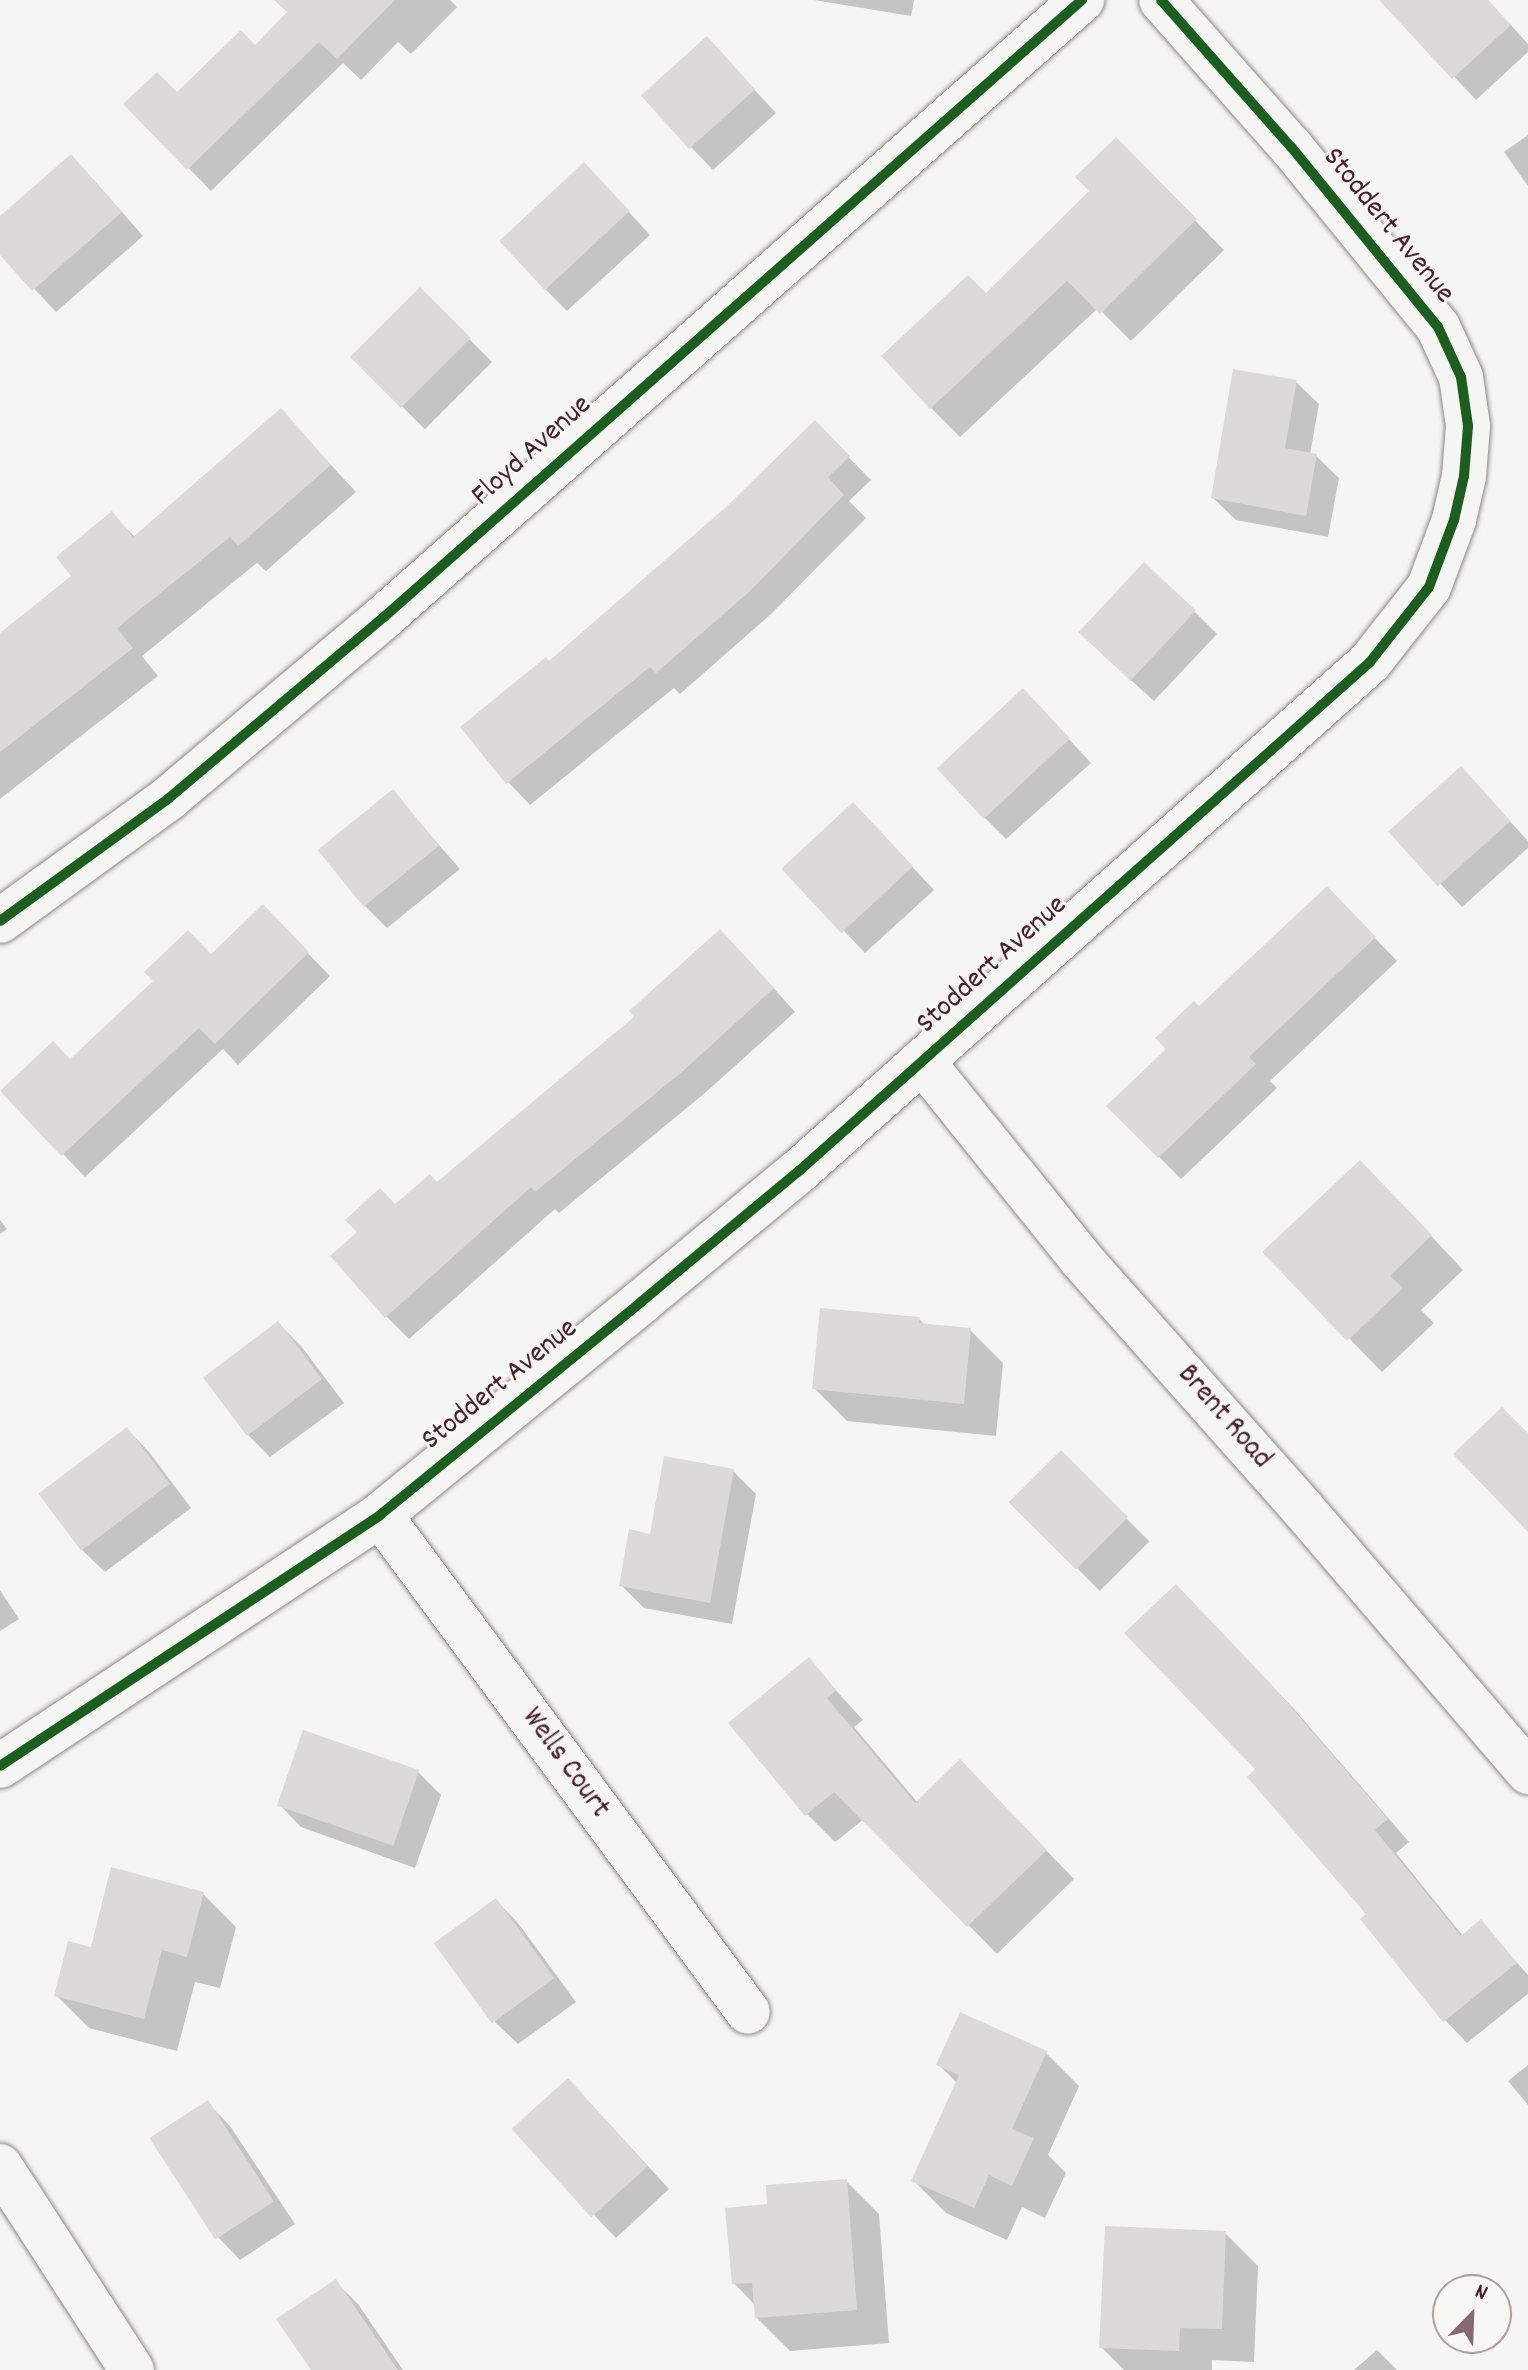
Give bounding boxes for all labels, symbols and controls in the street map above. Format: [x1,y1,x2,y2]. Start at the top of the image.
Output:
street label: Stoddert Avenue [1313,142,1461,312]
street label: Floyd Avenue [466,389,600,515]
street label: Stoddert Avenue [910,889,1076,1043]
street label: Stoddert Avenue [416,1312,586,1460]
street label: Brent Road [1168,1358,1278,1478]
street label: Wells Court [512,1702,616,1826]
north arrow [1432,2274,1512,2354]
text: N [1470,2277,1492,2310]

